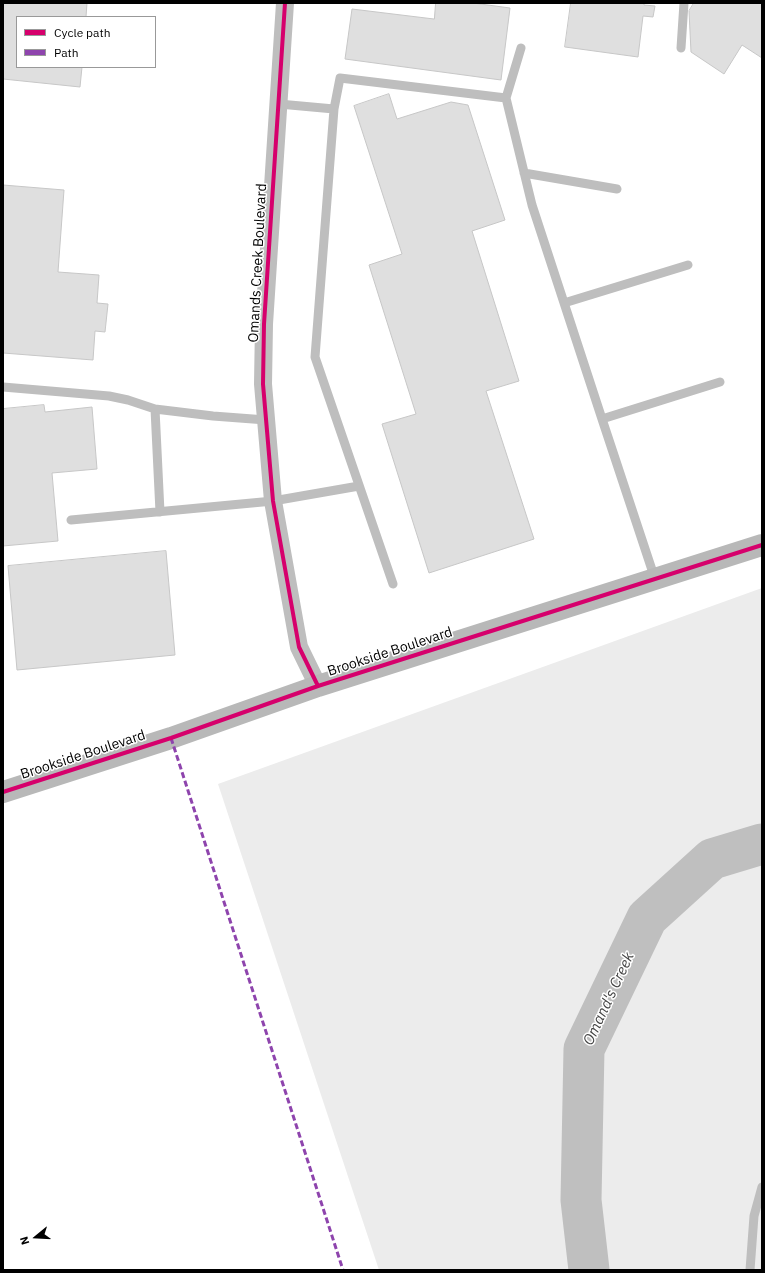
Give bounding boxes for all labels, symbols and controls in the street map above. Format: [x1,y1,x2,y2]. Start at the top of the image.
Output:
legend [16,16,156,68]
text: Cycle path [54,25,111,40]
text: Path [54,45,79,60]
street label: Omands Creek Boulevard [245,183,271,343]
street label: Brookside Boulevard [325,624,455,680]
street label: Brookside Boulevard [18,727,148,783]
water label: Omand's Creek [580,950,638,1048]
north arrow [16,1217,56,1257]
text: N [17,1235,32,1247]

